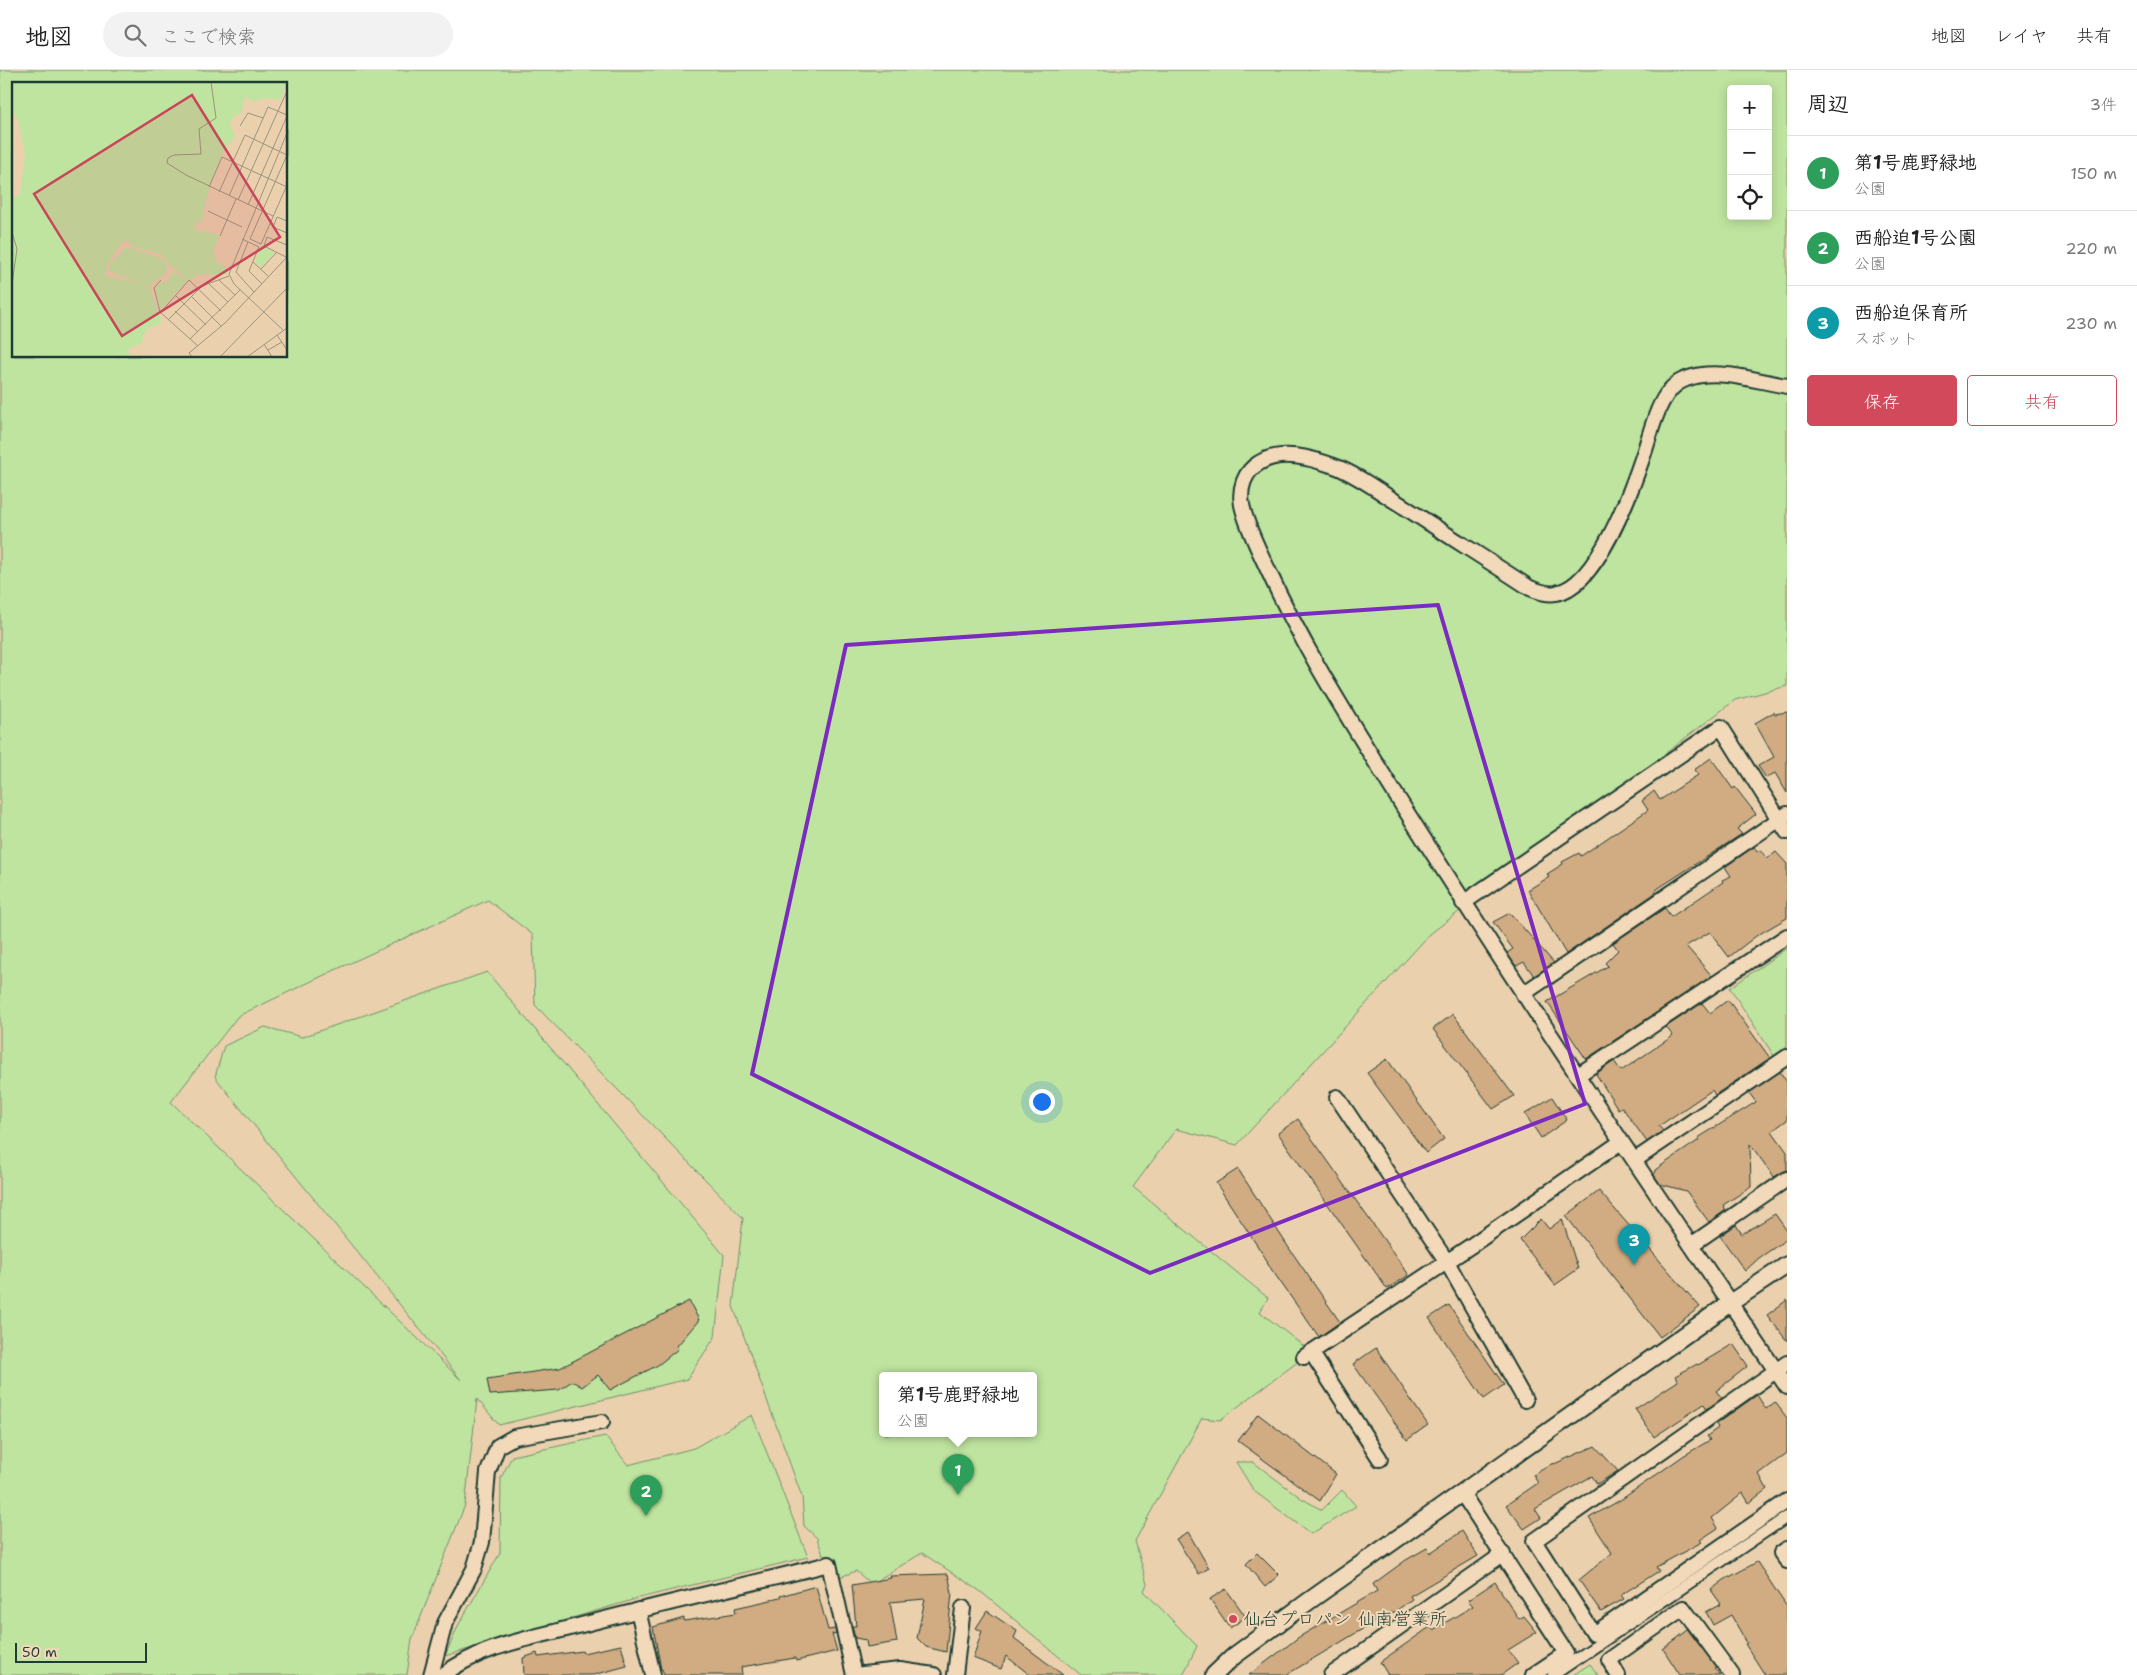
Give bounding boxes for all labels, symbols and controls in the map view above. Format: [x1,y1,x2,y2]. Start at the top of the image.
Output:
search box [103,12,453,57]
text: 地図 [25,21,73,53]
icon: search [121,21,149,49]
text: ここで検索 [161,24,256,49]
text: 地図 [1931,24,1967,48]
text: レイヤ [1995,24,2048,48]
text: 共有 [2076,24,2112,48]
inset map [12,82,288,358]
map controls [1727,85,1772,220]
button: + [1727,85,1772,130]
text: 周辺 [1807,90,1849,118]
text: 3件 [2090,94,2117,115]
button: − [1727,130,1772,175]
text: 第1号鹿野緑地 [1854,150,1977,175]
text: 1 [1819,163,1827,184]
text: 150 m [2070,163,2117,184]
button: locate [1727,175,1772,220]
text: 公園 [1854,178,1886,199]
text: 西船迫1号公園 [1854,225,1977,250]
text: 2 [1817,238,1829,259]
text: 220 m [2065,238,2117,259]
text: 公園 [1854,253,1886,274]
text: 西船迫保育所 [1854,300,1968,325]
text: 3 [1817,313,1829,334]
text: 230 m [2065,313,2117,334]
text: スポット [1854,328,1918,349]
button: 保存 [1807,375,1957,426]
button: 共有 [1967,375,2117,426]
your location [1029,1089,1055,1115]
pin: 3 [1618,1224,1650,1265]
popup [879,1372,1037,1437]
text: 第1号鹿野緑地 [897,1382,1019,1407]
text: 公園 [897,1410,929,1431]
pin: 1 [942,1454,974,1495]
pin: 2 [630,1475,662,1516]
place label: 仙台プロパン 仙南営業所 [1243,1607,1447,1631]
marker: 仙台プロパン 仙南営業所 [1227,1613,1239,1625]
scale bar [15,1640,148,1663]
text: 50 m [22,1643,57,1661]

